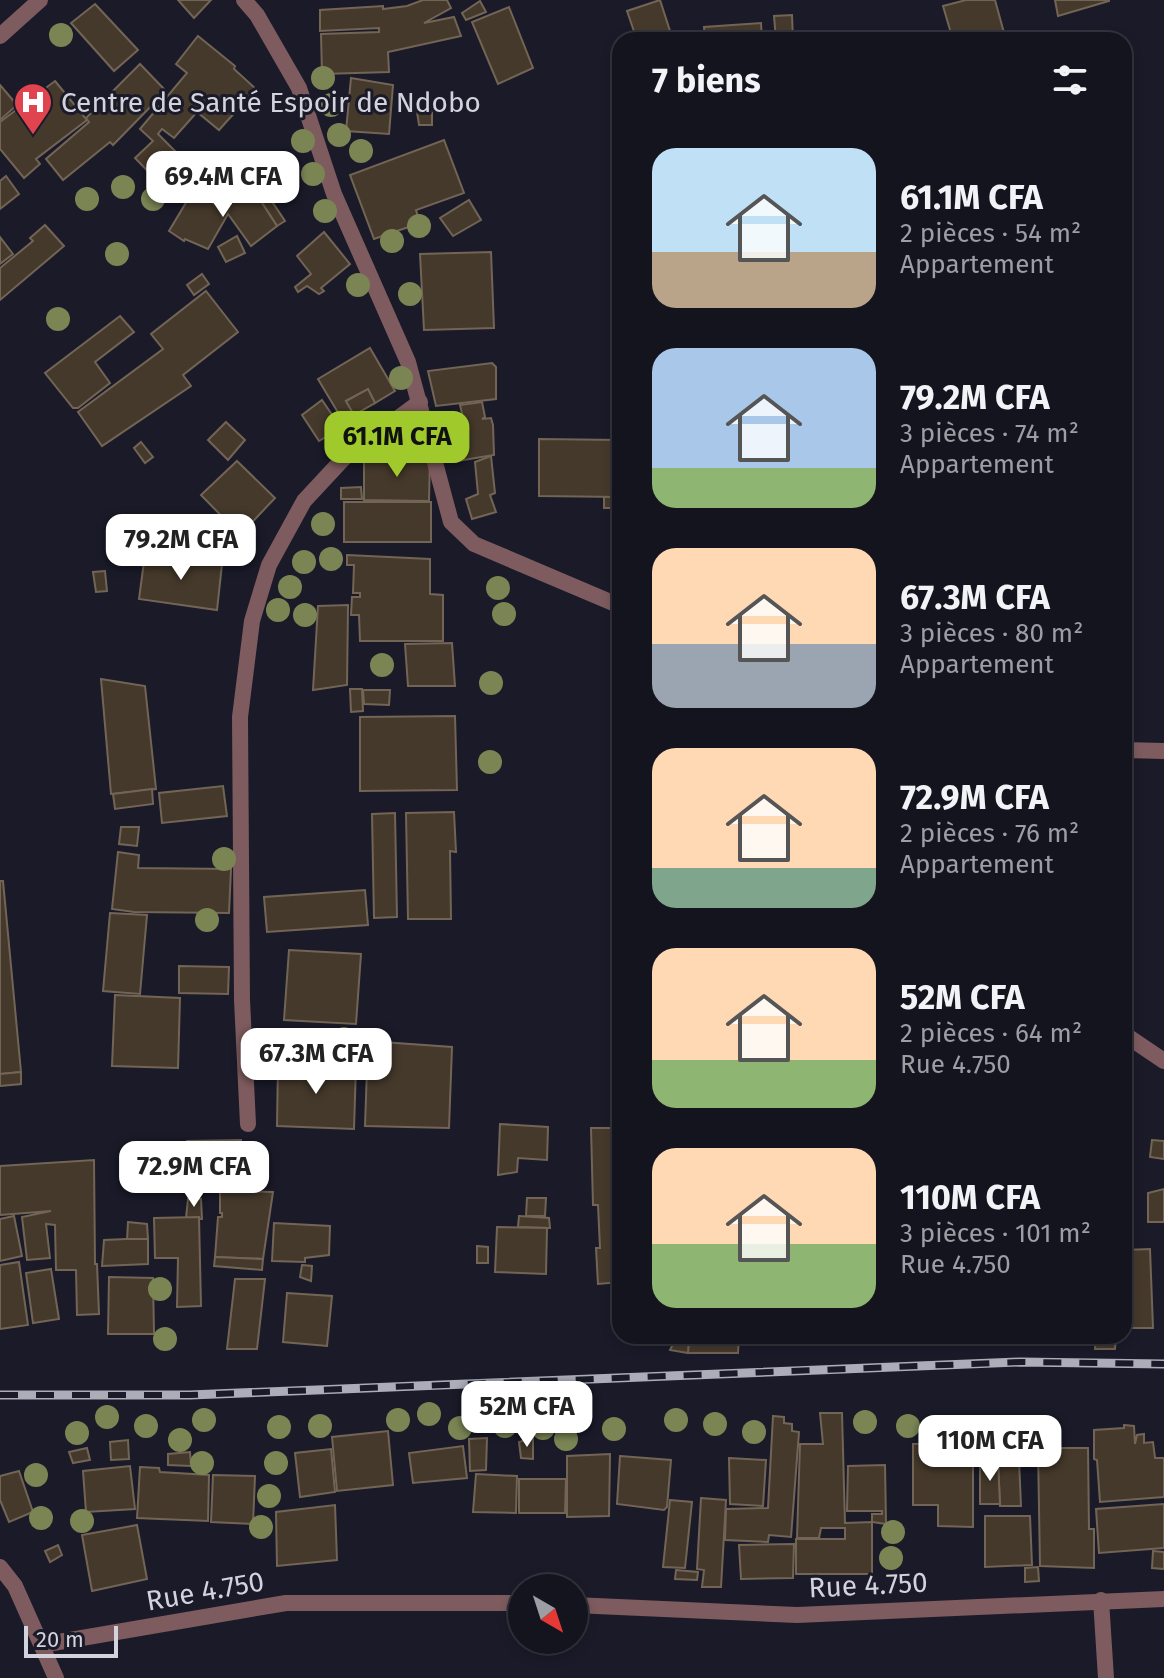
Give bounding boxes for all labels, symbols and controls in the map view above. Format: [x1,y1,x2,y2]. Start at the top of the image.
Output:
icon: filters [1048,58,1092,102]
text: 7 biens [652,60,761,101]
hospital icon: Centre de Santé Espoir de Ndobo [12,81,54,136]
place label: Centre de Santé Espoir de Ndobo [61,86,481,119]
pin: 69.4M CFA [131,151,315,219]
text: 69.4M CFA [164,161,282,192]
text: 61.1M CFA [900,177,1043,218]
icon: home [716,180,812,276]
text: 2 pièces · 54 m² [900,218,1081,249]
text: Appartement [900,249,1054,280]
text: 79.2M CFA [900,377,1050,418]
icon: home [716,380,812,476]
pin: 61.1M CFA [305,411,489,479]
text: 3 pièces · 74 m² [900,418,1079,449]
text: 61.1M CFA [342,421,452,452]
text: Appartement [900,449,1054,480]
pin: 79.2M CFA [89,514,273,582]
text: 79.2M CFA [124,524,238,555]
text: 67.3M CFA [900,577,1050,618]
icon: home [716,580,812,676]
text: 3 pièces · 80 m² [900,618,1083,649]
text: Appartement [900,649,1054,680]
text: 72.9M CFA [900,777,1049,818]
icon: home [716,780,812,876]
text: 2 pièces · 76 m² [900,818,1079,849]
text: Appartement [900,849,1054,880]
text: 52M CFA [900,977,1025,1018]
icon: home [716,980,812,1076]
text: 2 pièces · 64 m² [900,1018,1082,1049]
pin: 67.3M CFA [224,1028,408,1096]
text: 67.3M CFA [259,1038,373,1069]
text: Rue 4.750 [900,1049,1011,1080]
pin: 72.9M CFA [102,1141,286,1209]
text: 72.9M CFA [137,1151,251,1182]
text: 110M CFA [900,1177,1040,1218]
icon: home [716,1180,812,1276]
text: 3 pièces · 101 m² [900,1218,1091,1249]
text: Rue 4.750 [900,1249,1011,1280]
pin: 52M CFA [453,1381,601,1449]
text: 52M CFA [479,1391,575,1422]
pin: 110M CFA [907,1415,1073,1483]
text: 110M CFA [936,1425,1044,1456]
street label: Rue 4.750 [143,1564,267,1618]
street label: Rue 4.750 [808,1565,928,1605]
north arrow [508,1574,588,1654]
map controls [508,1574,588,1654]
scale bar [24,1622,118,1658]
text: 20 m [36,1626,84,1653]

